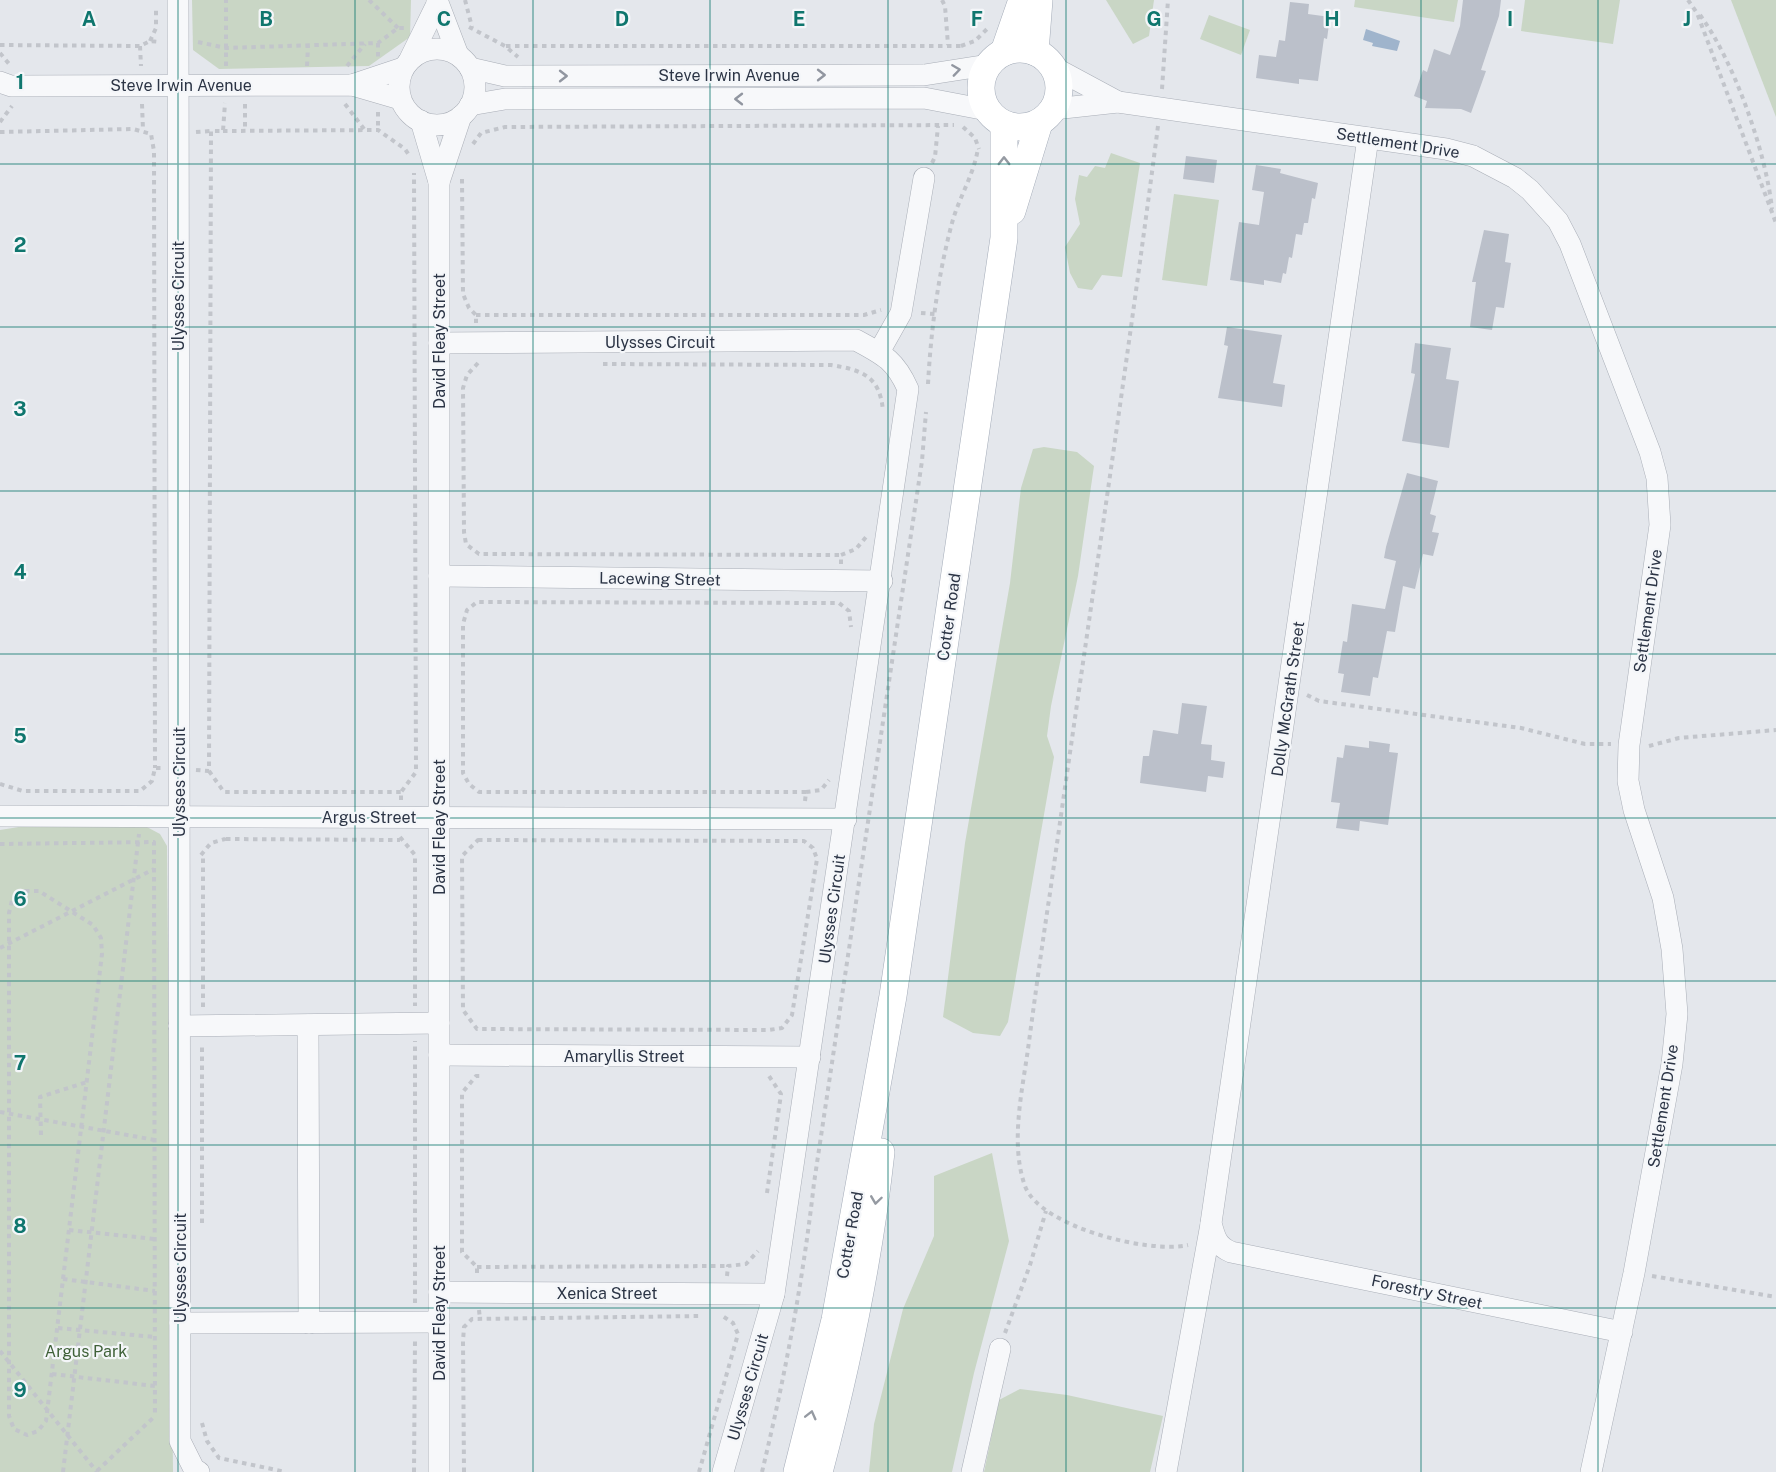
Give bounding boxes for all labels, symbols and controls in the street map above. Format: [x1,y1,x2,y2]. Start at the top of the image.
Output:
text: A [82,7,96,31]
text: B [259,7,273,31]
text: C [437,7,451,31]
text: D [615,7,629,31]
text: E [793,7,805,31]
text: F [971,7,983,31]
text: G [1146,7,1162,31]
text: H [1324,7,1340,31]
text: I [1507,7,1513,31]
text: J [1683,7,1691,31]
one-way arrow [951,64,961,76]
street label: Steve Irwin Avenue [658,66,800,85]
one-way arrow [817,69,826,81]
text: 1 [16,70,24,94]
one-way arrow [559,70,568,82]
street label: Steve Irwin Avenue [110,76,252,95]
one-way arrow [735,93,744,105]
street label: Settlement Drive [1335,124,1461,162]
one-way arrow [998,156,1010,165]
text: 2 [14,233,26,257]
street label: Ulysses Circuit [169,241,188,351]
street label: David Fleay Street [430,273,449,409]
street label: Ulysses Circuit [605,333,715,352]
text: 3 [13,397,27,421]
street label: Settlement Drive [1630,548,1666,674]
text: 4 [13,560,27,584]
street label: Lacewing Street [599,568,721,590]
street label: Cotter Road [933,572,965,662]
street label: Dolly McGrath Street [1268,620,1308,778]
text: 5 [13,724,27,748]
street label: Ulysses Circuit [170,727,189,837]
street label: David Fleay Street [430,759,449,895]
street label: Argus Street [321,808,417,827]
street label: Ulysses Circuit [815,853,849,965]
text: 6 [13,887,27,911]
street label: Settlement Drive [1644,1043,1682,1169]
street label: Amaryllis Street [563,1047,685,1066]
text: 7 [14,1051,26,1075]
street label: Cotter Road [833,1190,867,1280]
one-way arrow [870,1196,882,1205]
street label: Ulysses Circuit [171,1213,190,1323]
text: 8 [13,1214,27,1238]
street label: David Fleay Street [430,1245,449,1381]
street label: Forestry Street [1370,1271,1484,1313]
street label: Xenica Street [557,1284,657,1303]
street label: Ulysses Circuit [724,1331,772,1443]
park label: Argus Park [45,1342,127,1361]
text: 9 [13,1378,27,1402]
one-way arrow [803,1410,816,1420]

